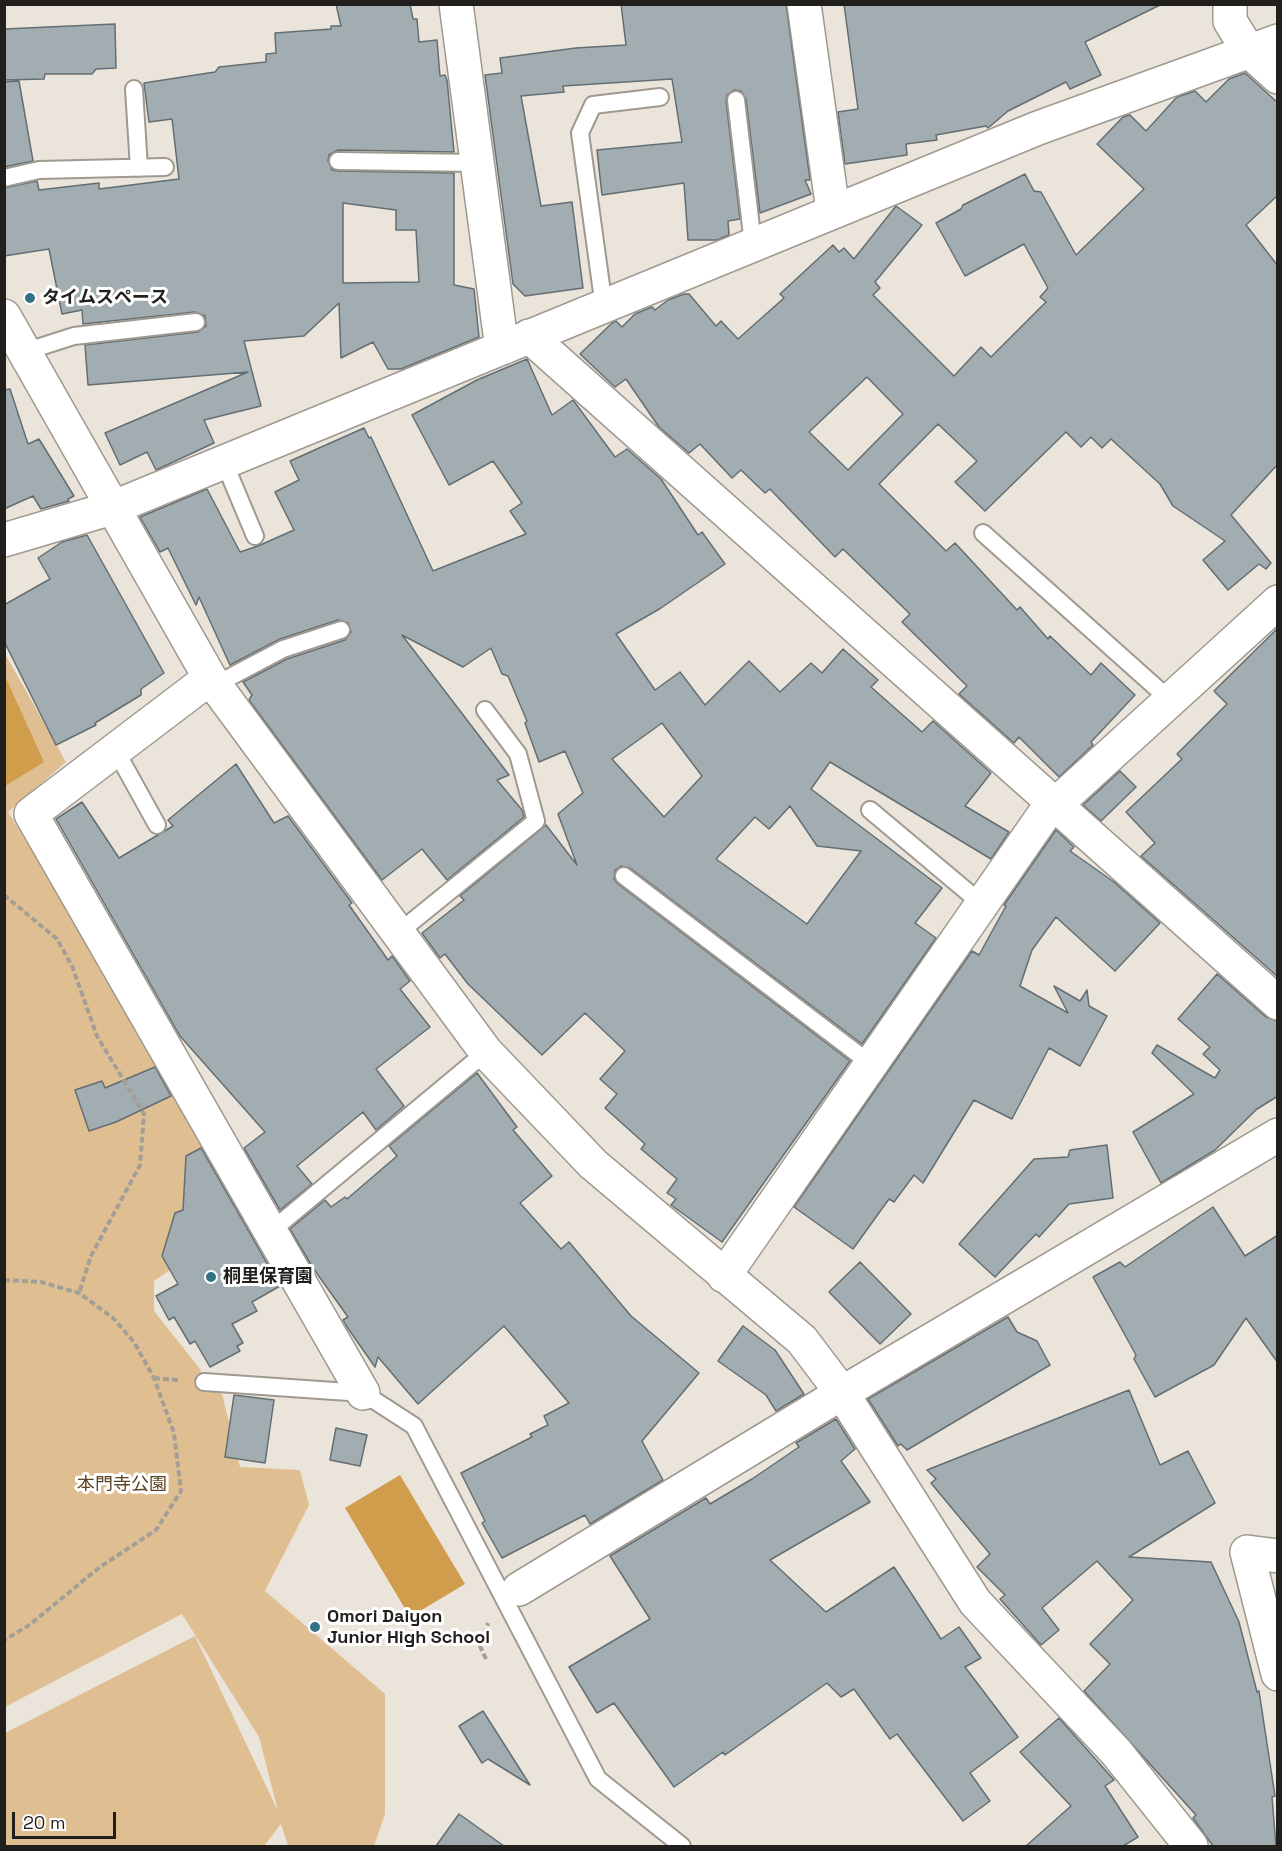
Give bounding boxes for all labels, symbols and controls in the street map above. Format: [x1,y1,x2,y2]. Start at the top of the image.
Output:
place label: タイムスペース [42,287,168,309]
marker: タイムスペース [23,291,37,305]
place label: 桐里保育園 [223,1266,313,1288]
marker: 桐里保育園 [204,1270,218,1284]
park label: 本門寺公園 [77,1474,167,1496]
place label: Omori Daiyon Junior High School [327,1606,490,1648]
marker: Omori Daiyon Junior High School [308,1620,322,1634]
scale bar [15,1800,118,1838]
text: 20 m [23,1811,66,1834]

